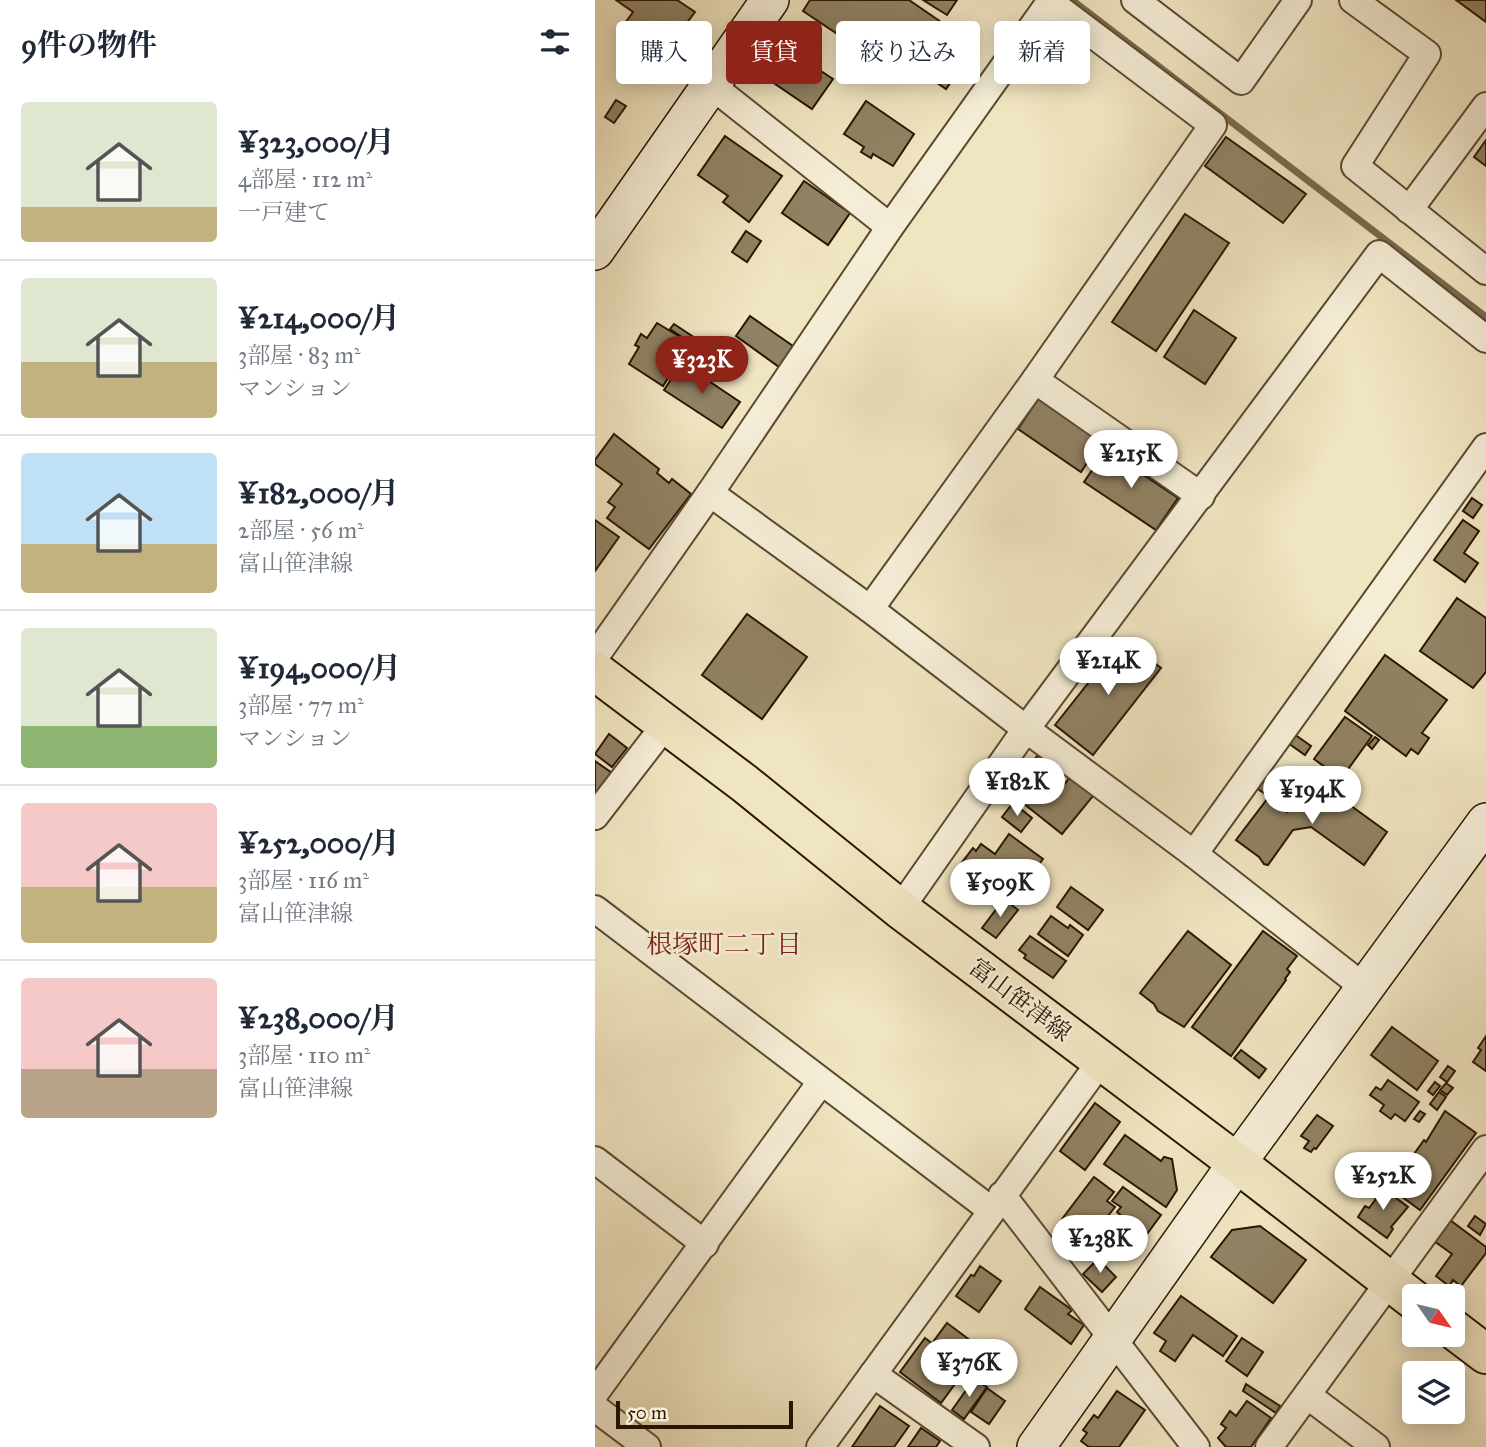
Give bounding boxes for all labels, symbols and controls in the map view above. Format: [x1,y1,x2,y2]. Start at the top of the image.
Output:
chip: 購入 [616,21,712,84]
chip: 賃貸 [726,21,822,84]
chip: 絞り込み [836,21,980,84]
chip: 新着 [994,21,1090,84]
icon: filters [536,23,574,61]
text: 9件の物件 [21,27,157,63]
text: ¥323,000/月 [238,124,395,160]
icon: home [77,130,161,214]
text: 4部屋 · 112 m² [238,165,372,193]
text: 一戸建て [238,198,330,226]
text: ¥214,000/月 [238,300,400,336]
icon: home [77,306,161,390]
pin: ¥323K [653,336,751,396]
text: 3部屋 · 83 m² [238,341,361,369]
text: ¥323K [671,345,733,373]
text: マンション [238,374,352,402]
pin: ¥215K [1082,430,1180,490]
text: ¥215K [1100,439,1162,467]
text: ¥182,000/月 [238,475,399,511]
icon: home [77,481,161,565]
text: 2部屋 · 56 m² [238,516,364,544]
text: 富山笹津線 [238,549,353,577]
pin: ¥214K [1059,638,1157,697]
text: ¥214K [1076,646,1140,674]
text: ¥194,000/月 [238,650,401,686]
icon: home [77,656,161,740]
text: 3部屋 · 77 m² [238,691,364,719]
text: マンション [238,724,352,752]
pin: ¥182K [968,758,1066,818]
pin: ¥194K [1263,766,1361,826]
text: ¥182K [985,767,1049,795]
text: ¥194K [1279,775,1345,803]
text: ¥252,000/月 [238,825,400,861]
icon: home [77,831,161,915]
pin: ¥509K [951,860,1049,919]
text: 3部屋 · 116 m² [238,866,369,894]
text: ¥509K [966,868,1034,896]
text: 富山笹津線 [238,899,353,927]
district label: 根塚町二丁目 [646,928,802,960]
street label: 富山笹津線 [963,952,1077,1048]
text: ¥238,000/月 [238,1000,399,1036]
icon: home [77,1006,161,1090]
text: 3部屋 · 110 m² [238,1041,371,1069]
text: 富山笹津線 [238,1074,353,1102]
pin: ¥252K [1334,1152,1432,1212]
text: ¥252K [1351,1161,1415,1189]
pin: ¥238K [1051,1216,1149,1275]
text: ¥238K [1068,1224,1132,1252]
north arrow [1402,1284,1465,1348]
map controls [1402,1284,1465,1424]
pin: ¥376K [920,1340,1018,1399]
text: ¥376K [937,1348,1001,1376]
button: layers [1402,1361,1465,1424]
scale bar [616,1398,793,1430]
text: 50 m [627,1401,667,1424]

